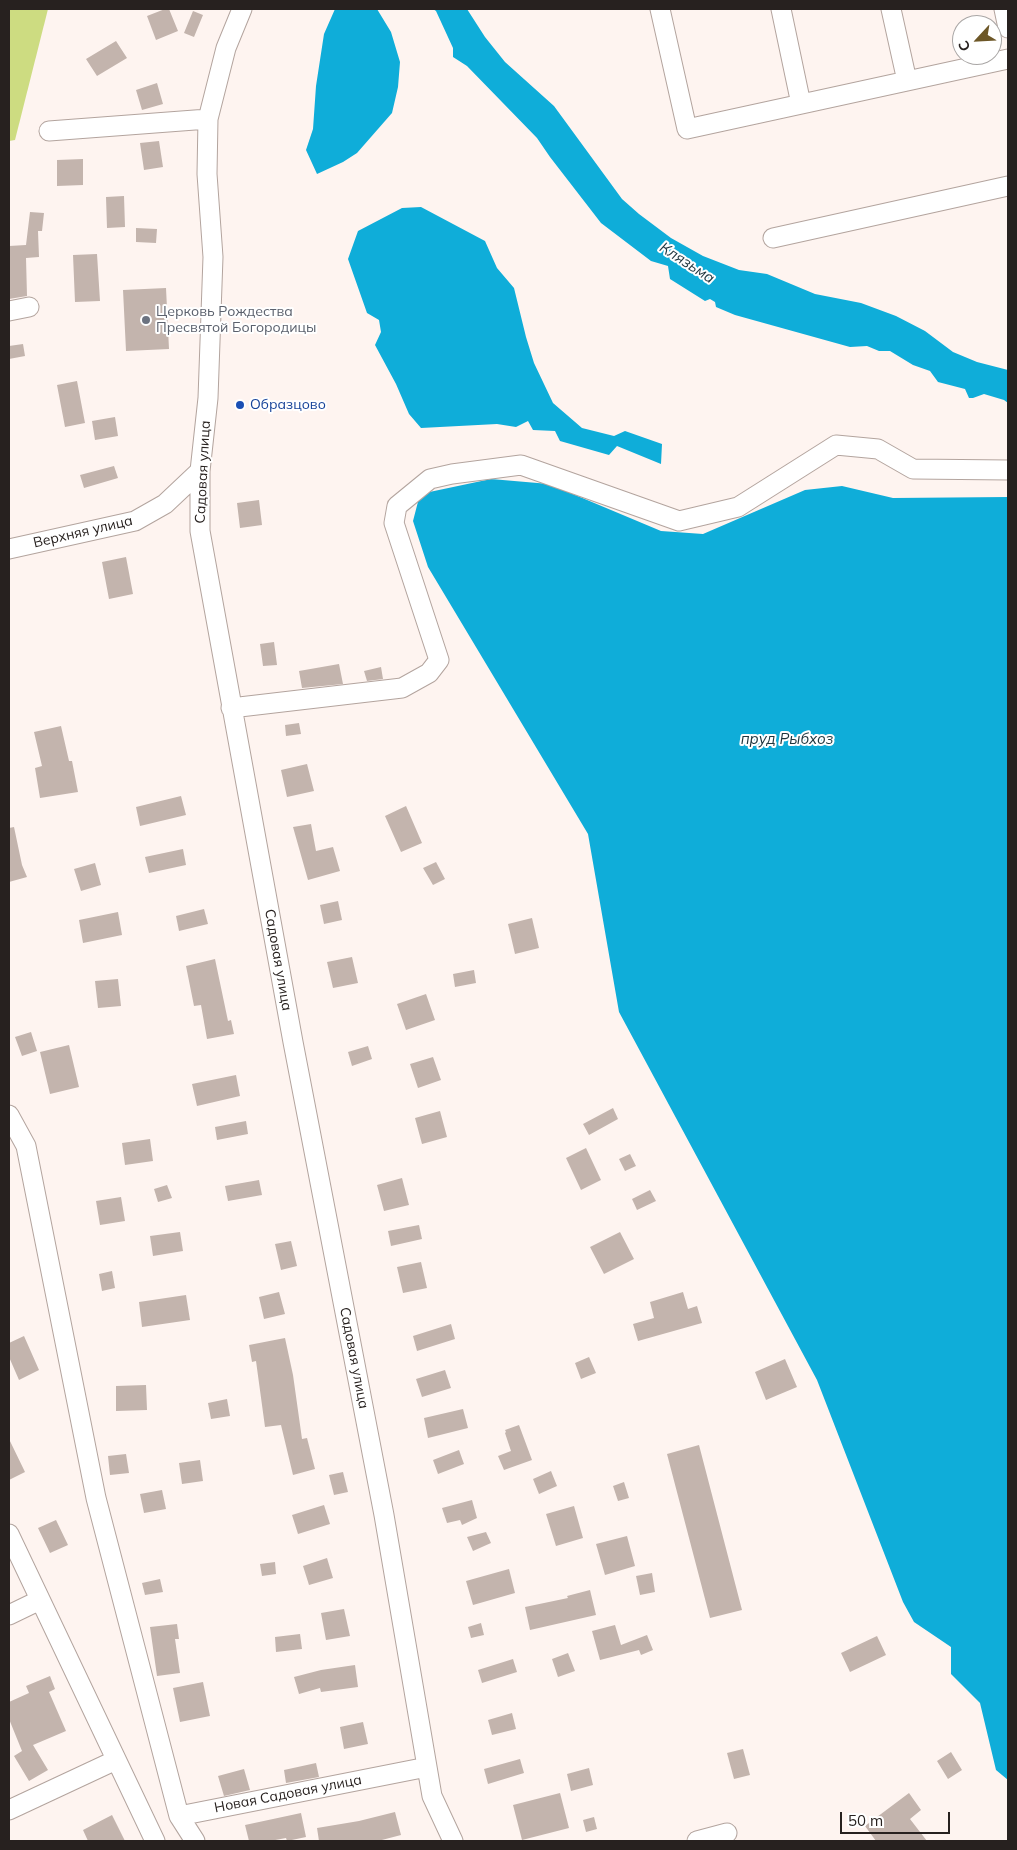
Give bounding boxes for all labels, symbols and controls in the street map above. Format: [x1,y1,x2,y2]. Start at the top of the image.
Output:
north arrow [952,15,1002,65]
text: С [954,38,974,54]
water label: Клязьма [656,239,718,287]
place label: Церковь Рождества Пресвятой Богородицы [156,304,316,336]
marker: Церковь Рождества Пресвятой Богородицы [140,314,152,326]
place label: Образцово [250,397,326,413]
marker: Образцово [234,399,246,411]
street label: Садовая улица [192,420,214,524]
street label: Верхняя улица [32,512,134,552]
water label: пруд Рыбхоз [741,730,833,748]
street label: Садовая улица [261,908,295,1012]
street label: Садовая улица [336,1306,372,1410]
street label: Новая Садовая улица [213,1771,363,1817]
scale bar [842,1802,952,1834]
text: 50 m [848,1811,883,1830]

